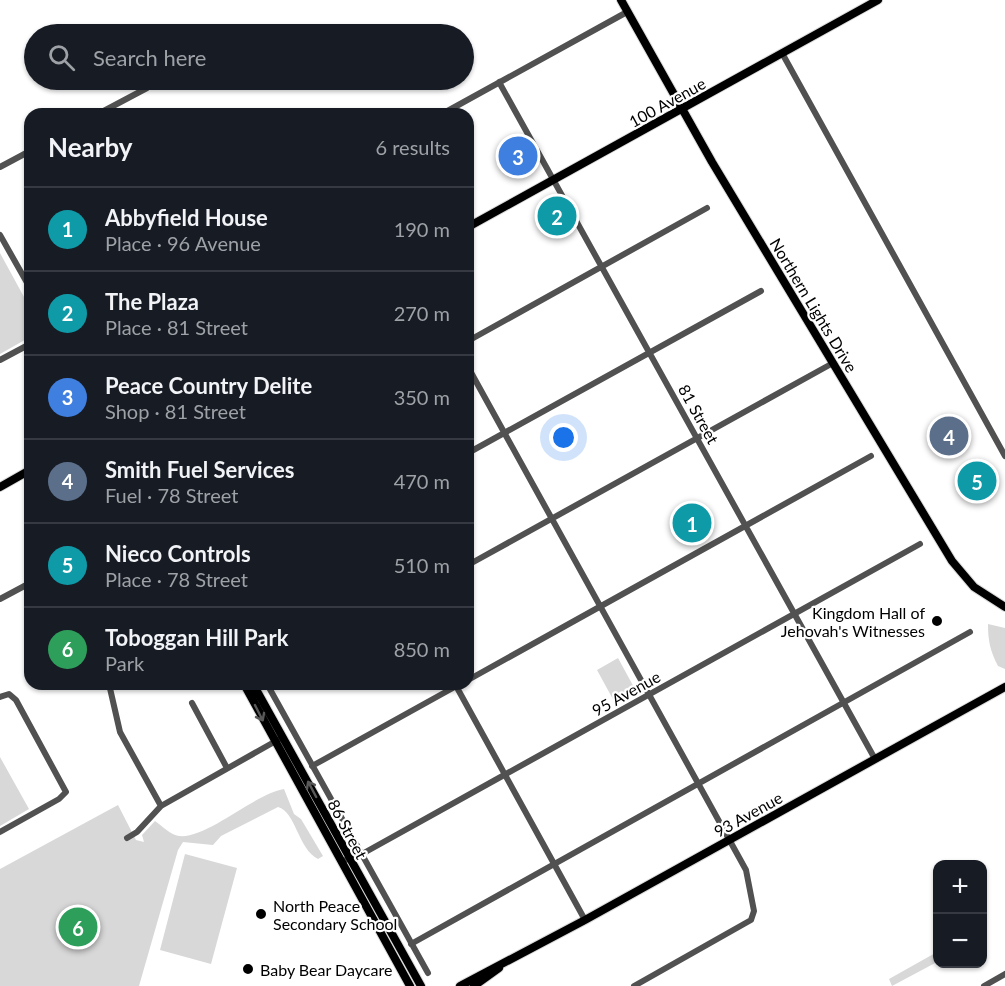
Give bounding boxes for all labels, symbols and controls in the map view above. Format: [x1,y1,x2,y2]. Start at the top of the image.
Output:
search box [24,24,474,90]
icon: search [45,41,78,74]
text: Search here [93,44,206,71]
street label: 100 Avenue [625,73,709,131]
text: Nearby [48,131,133,163]
pin: 3 [498,134,538,178]
text: 6 results [375,135,450,159]
pin: 2 [538,194,576,238]
text: Abbyfield House [105,204,268,231]
text: 1 [62,217,73,241]
text: 190 m [394,217,450,241]
text: Place · 96 Avenue [105,231,261,255]
street label: Northern Lights Drive [766,235,862,375]
text: The Plaza [105,288,199,315]
text: 2 [62,301,73,325]
text: 270 m [394,301,450,325]
text: Place · 81 Street [105,315,248,339]
text: Peace Country Delite [105,372,312,399]
street label: 81 Street [675,381,723,447]
text: 3 [62,385,73,409]
text: 350 m [394,385,450,409]
text: Shop · 81 Street [105,399,246,423]
pin: 4 [930,414,968,458]
your location [549,423,578,452]
text: Smith Fuel Services [105,456,294,483]
pin: 5 [958,458,996,504]
text: 4 [62,469,73,493]
text: 470 m [394,469,450,493]
text: Fuel · 78 Street [105,483,238,507]
pin: 1 [672,500,712,546]
text: Nieco Controls [105,540,251,567]
text: 5 [62,553,73,577]
text: 510 m [394,553,450,577]
text: Place · 78 Street [105,567,248,591]
place label: Kingdom Hall of Jehovah's Witnesses [781,603,925,640]
marker: Kingdom Hall of Jehovah's Witnesses [930,614,944,628]
text: Toboggan Hill Park [105,624,288,651]
text: 6 [62,637,73,661]
text: 850 m [394,637,450,661]
text: Park [105,651,144,675]
street label: 95 Avenue [589,666,663,720]
one-way arrow [253,704,265,721]
one-way arrow [306,781,317,799]
street label: 93 Avenue [711,787,785,841]
street label: 86 Street [324,796,372,862]
map controls [933,860,987,968]
button: + [933,860,987,914]
place label: North Peace Secondary School [273,896,397,933]
pin: 6 [58,904,98,950]
marker: North Peace Secondary School [254,907,268,921]
button: − [933,914,987,968]
place label: Baby Bear Daycare [260,960,392,979]
marker: Baby Bear Daycare [241,962,255,976]

